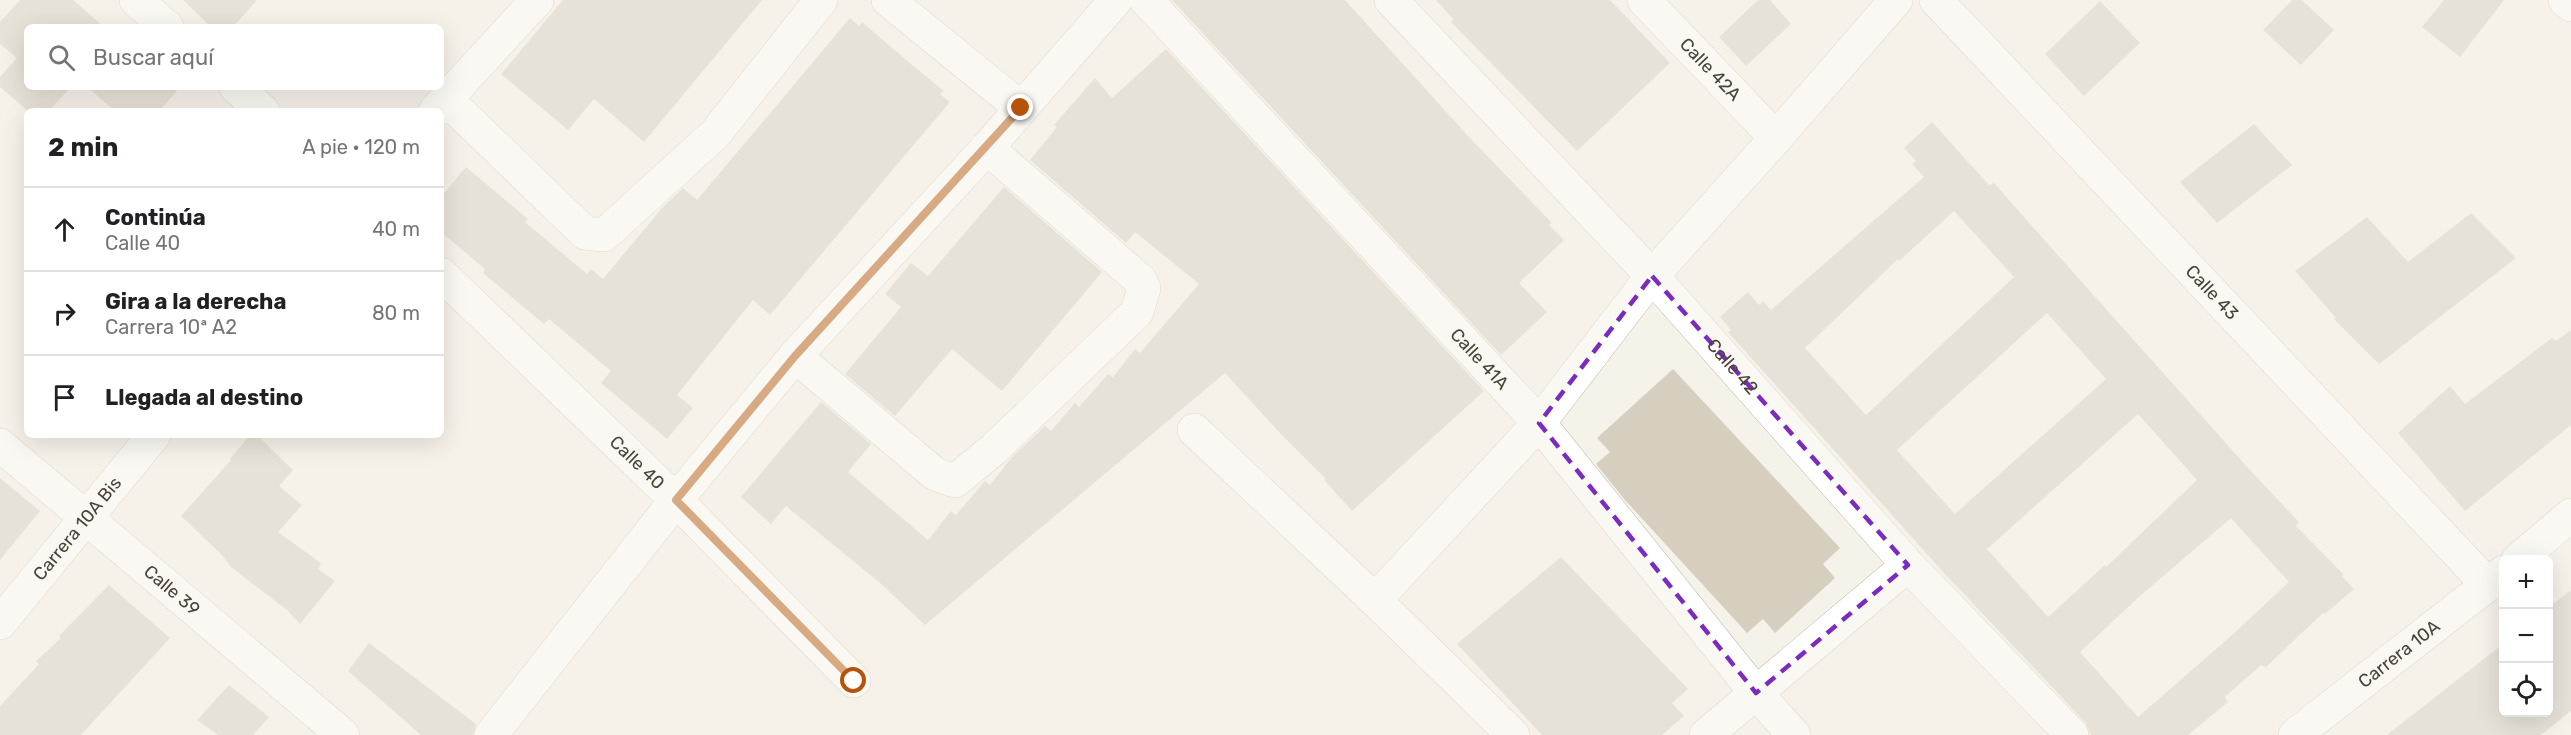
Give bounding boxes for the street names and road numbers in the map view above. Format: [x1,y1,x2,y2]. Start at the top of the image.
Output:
street label: Calle 42A [1675,33,1746,106]
street label: Calle 43 [2181,260,2243,324]
street label: Calle 41A [1446,324,1513,394]
street label: Calle 42 [1702,334,1763,399]
street label: Calle 40 [605,431,669,494]
street label: Carrera 10A Bis [28,472,126,585]
street label: Calle 39 [139,560,204,620]
street label: Carrera 10A [2354,615,2444,693]

